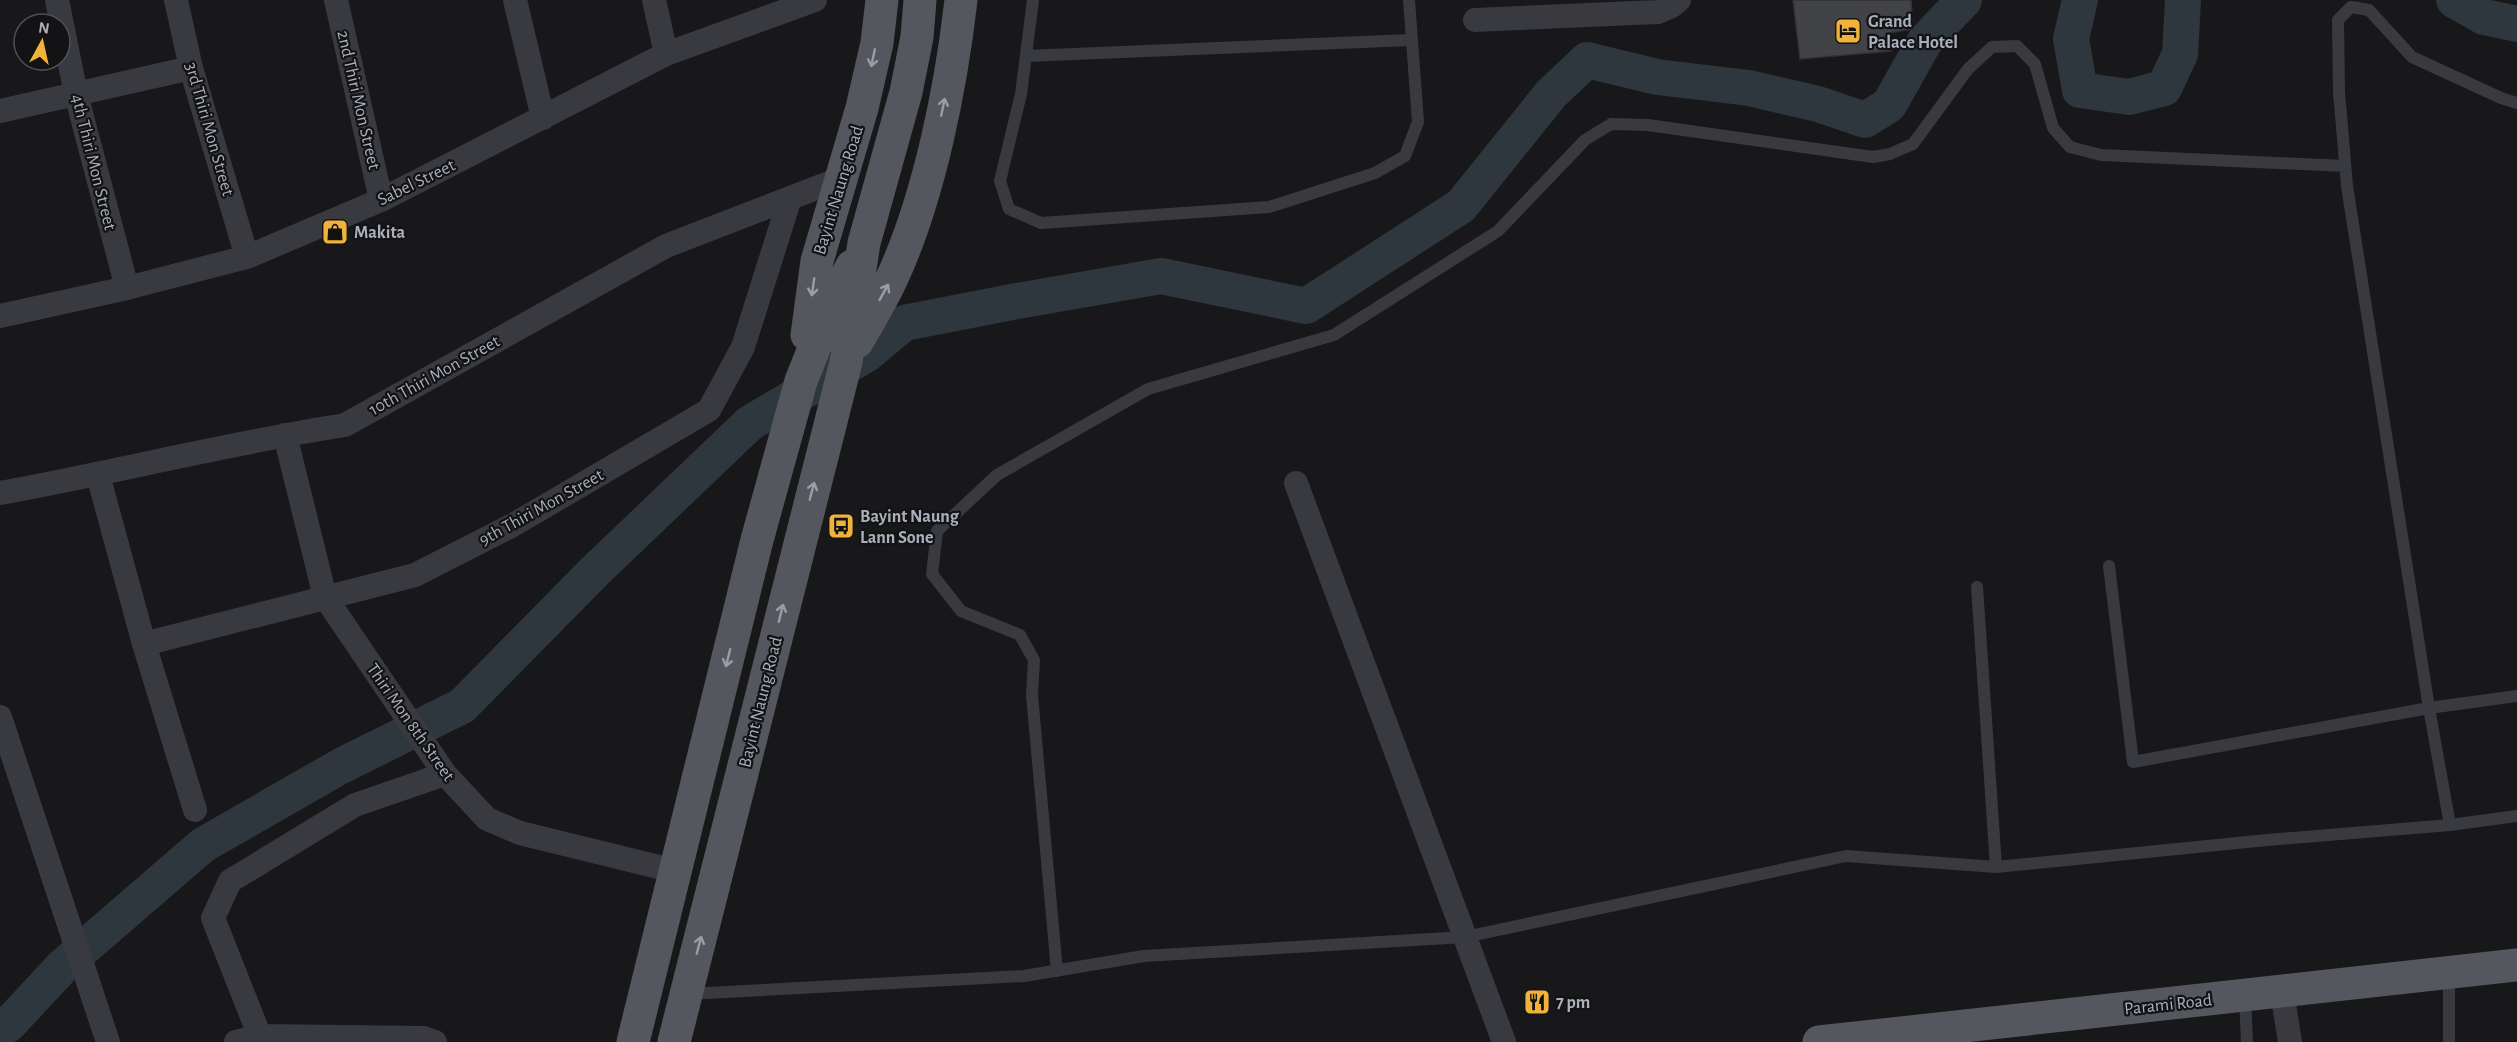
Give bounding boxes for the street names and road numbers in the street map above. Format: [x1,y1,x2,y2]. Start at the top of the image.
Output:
street label: 2nd Thiri Mon Street [333,29,383,172]
street label: 3rd Thiri Mon Street [181,60,237,198]
street label: 4th Thiri Mon Street [67,92,119,232]
street label: Bayint Naung Road [811,124,867,257]
street label: Sabel Street [375,156,458,209]
street label: 10th Thiri Mon Street [366,332,503,419]
street label: 9th Thiri Mon Street [476,466,607,549]
street label: Bayint Naung Road [736,635,786,769]
street label: Thiri Mon 8th Street [363,660,458,785]
street label: Parami Road [2123,991,2213,1019]

